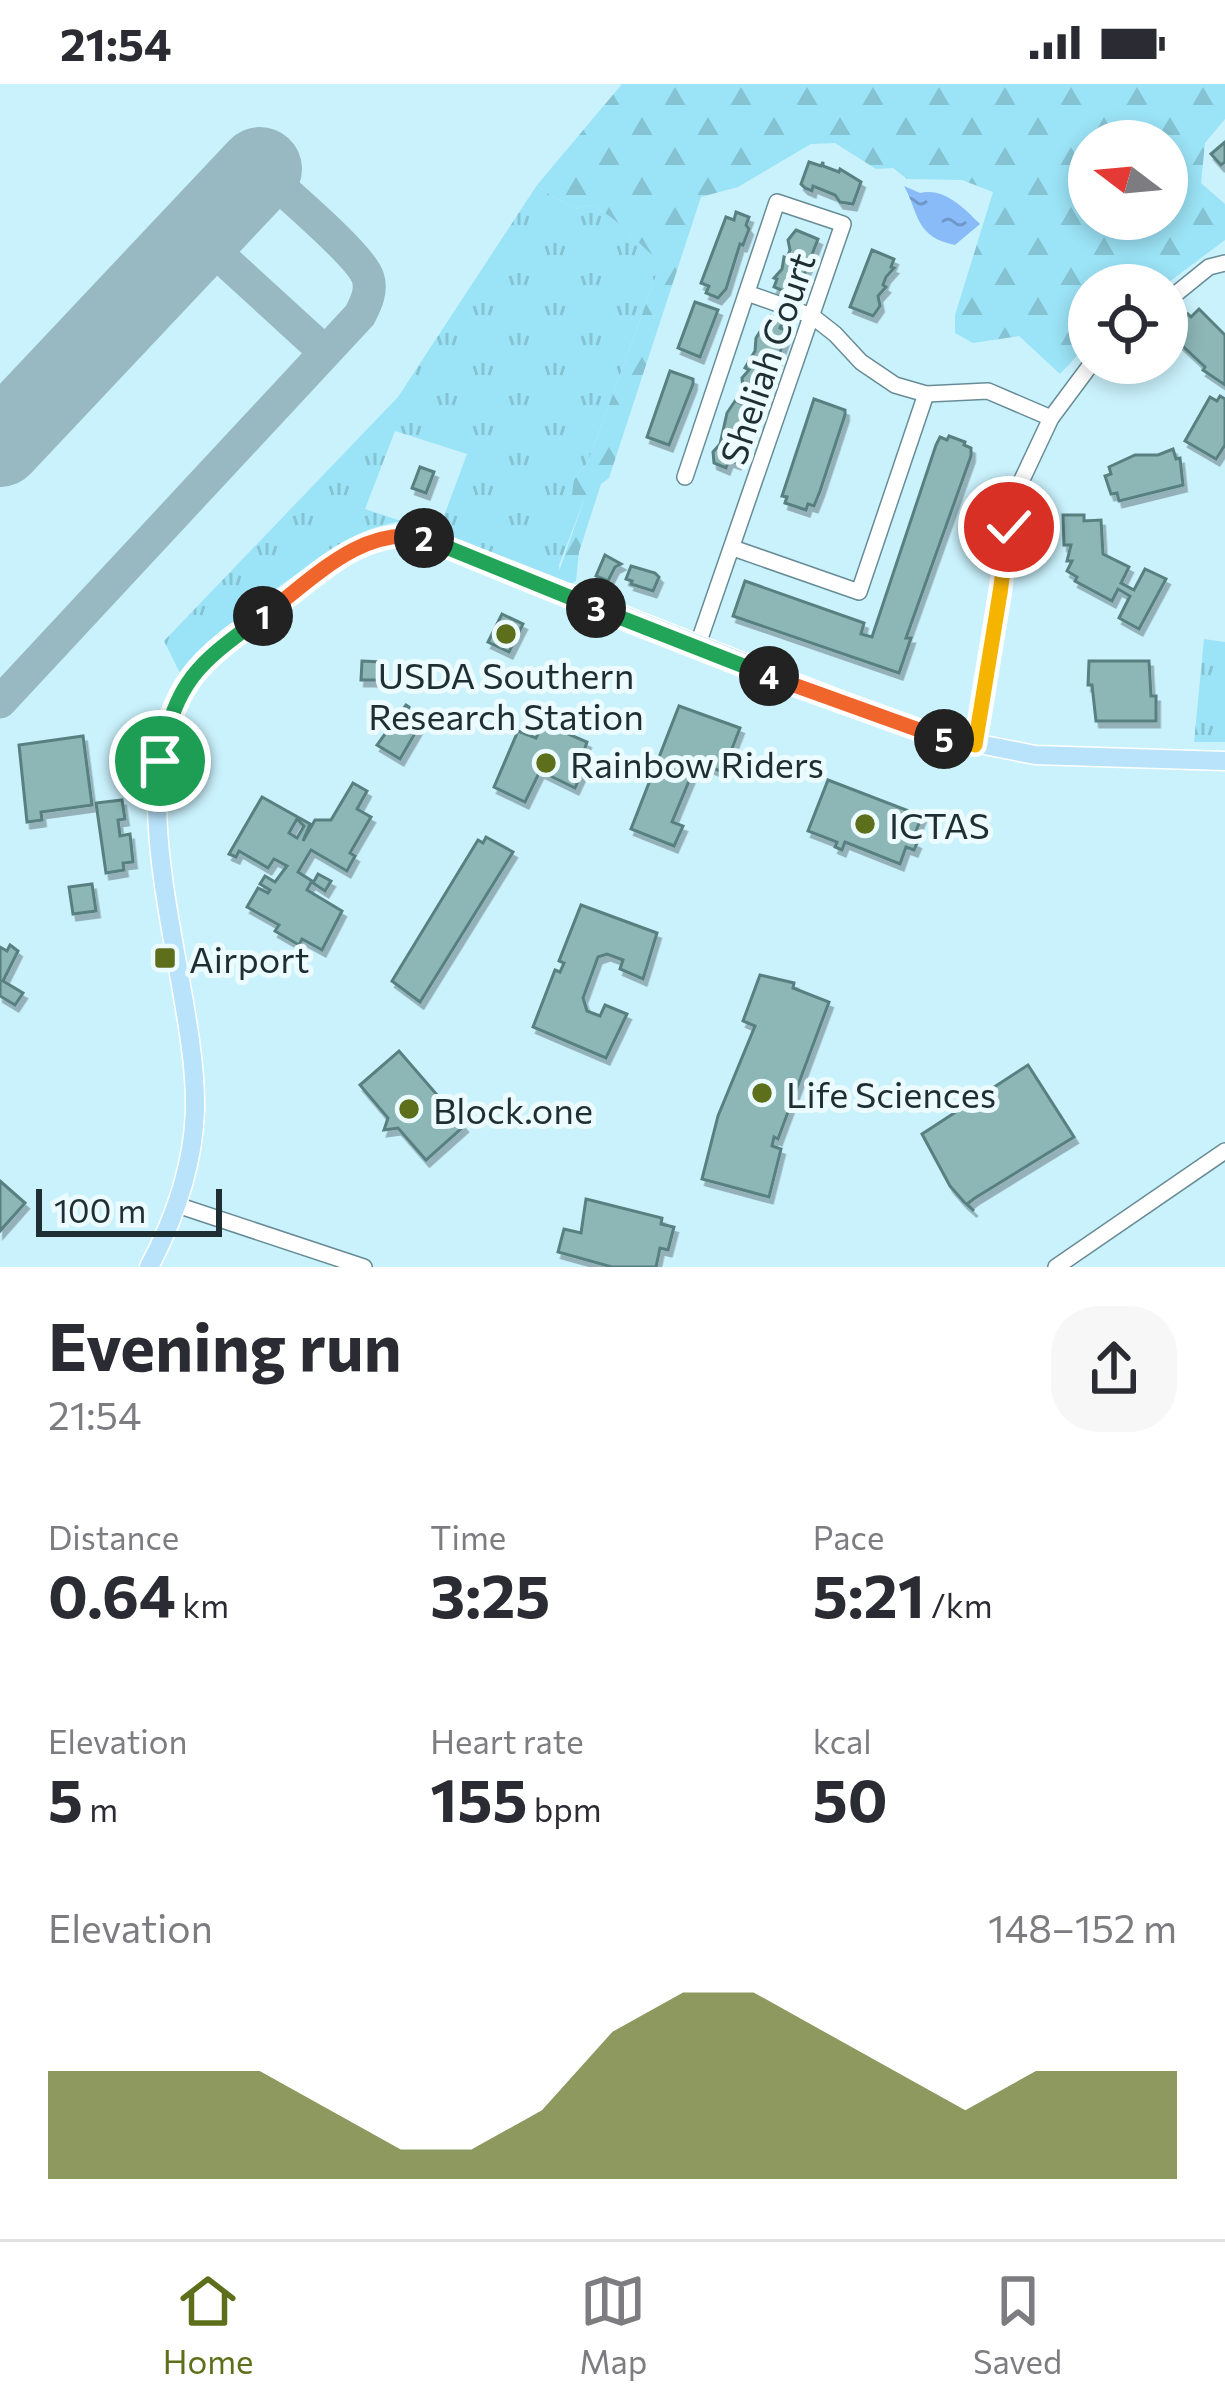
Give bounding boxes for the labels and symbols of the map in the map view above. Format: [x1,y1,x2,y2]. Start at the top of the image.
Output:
north arrow [1068,120,1188,240]
street label: Sheliah Court [709,246,823,470]
pin [958,476,1060,578]
pin: 2 [394,508,454,568]
pin: 3 [566,578,626,638]
pin: 1 [233,586,293,646]
marker: USDA Southern Research Station [493,621,519,647]
pin: 4 [739,646,799,706]
place label: USDA Southern Research Station [368,652,644,737]
pin: 5 [914,709,974,769]
pin [109,710,211,812]
place label: Rainbow Riders [570,741,824,785]
marker: Rainbow Riders [533,750,559,776]
place label: ICTAS [889,802,990,846]
marker: ICTAS [852,811,878,837]
place label: Airport [189,936,309,980]
marker: Airport [152,945,178,971]
place label: Life Sciences [786,1071,996,1115]
marker: Life Sciences [749,1080,775,1106]
place label: Block.one [433,1087,593,1131]
marker: Block.one [396,1096,422,1122]
scale bar [36,1183,222,1236]

